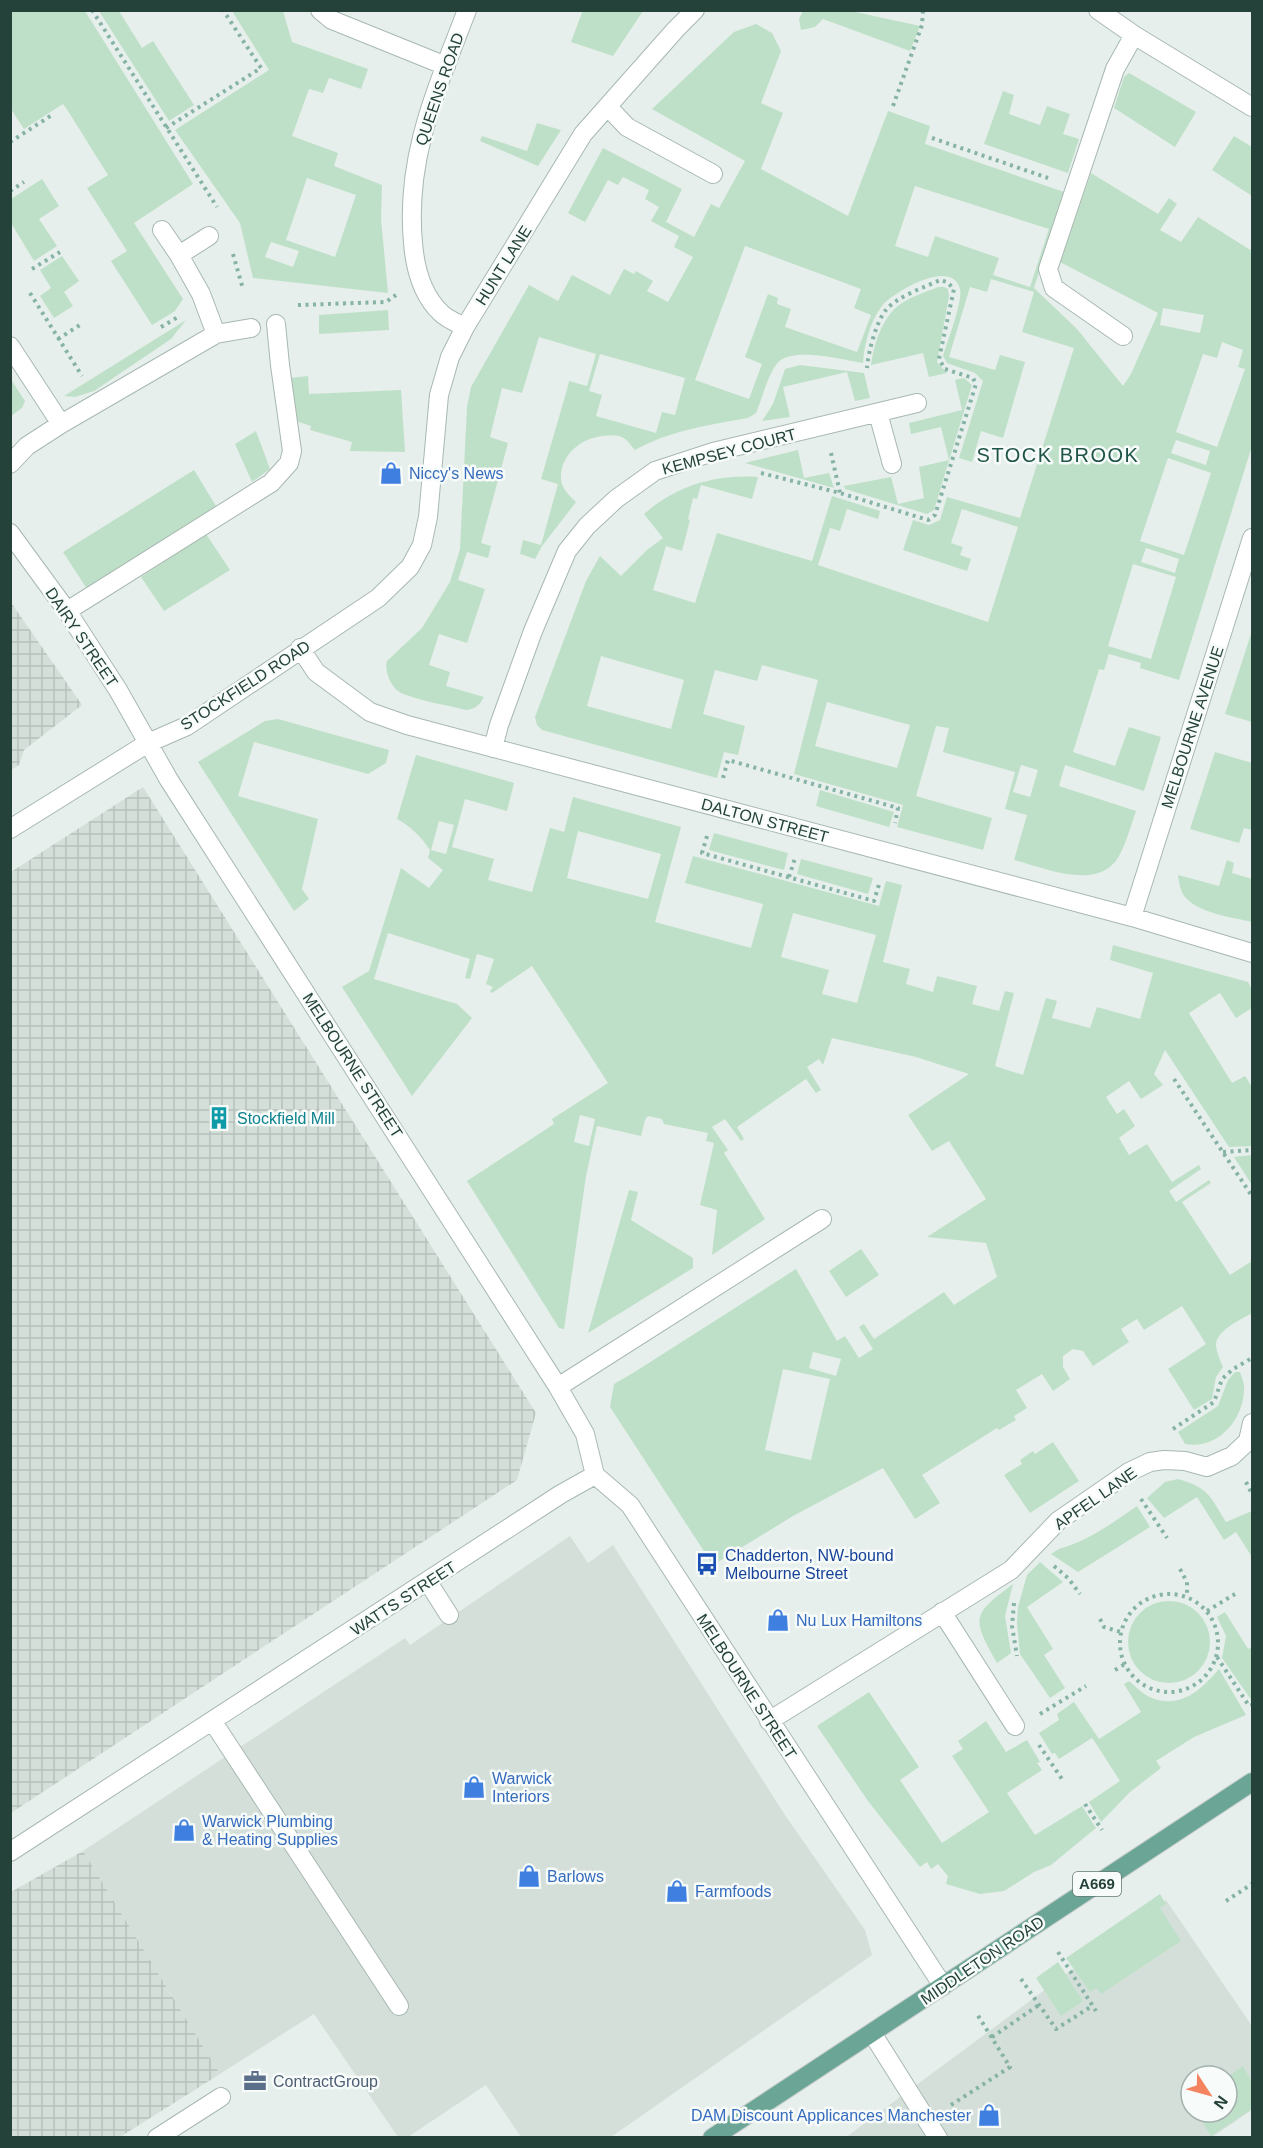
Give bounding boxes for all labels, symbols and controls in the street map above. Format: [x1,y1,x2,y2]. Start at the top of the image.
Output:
street label: QUEENS ROAD [412,30,467,148]
street label: HUNT LANE [472,222,535,308]
street label: KEMPSEY COURT [660,425,798,478]
district label: STOCK BROOK [977,444,1139,466]
shop icon: Niccy's News [378,460,404,486]
place label: Niccy's News [409,465,504,482]
street label: DAIRY STREET [42,584,121,690]
street label: STOCKFIELD ROAD [177,637,313,734]
street label: MELBOURNE AVENUE [1158,644,1227,810]
street label: DALTON STREET [699,795,831,846]
street label: MELBOURNE STREET [299,990,406,1141]
building icon: Stockfield Mill [206,1105,232,1131]
place label: Stockfield Mill [237,1110,335,1127]
street label: APFEL LANE [1051,1464,1140,1533]
place label: Chadderton, NW-bound Melbourne Street [725,1547,894,1582]
bus stop icon: Chadderton, NW-bound Melbourne Street [694,1551,720,1577]
street label: WATTS STREET [348,1558,459,1639]
shop icon: Nu Lux Hamiltons [765,1607,791,1633]
street label: MELBOURNE STREET [693,1611,800,1762]
place label: Nu Lux Hamiltons [796,1612,922,1629]
place label: Warwick Interiors [492,1770,553,1805]
shop icon: Warwick Interiors [461,1774,487,1800]
place label: Warwick Plumbing & Heating Supplies [202,1813,338,1848]
shop icon: Warwick Plumbing & Heating Supplies [171,1817,197,1843]
shop icon: Barlows [516,1863,542,1889]
place label: Barlows [547,1868,604,1885]
road number: A669 [1073,1872,1121,1896]
shop icon: Farmfoods [664,1878,690,1904]
place label: Farmfoods [695,1883,771,1900]
street label: MIDDLETON ROAD [918,1913,1047,2008]
north arrow [1179,2064,1239,2124]
office icon: ContractGroup [242,2068,268,2094]
place label: ContractGroup [273,2073,378,2090]
text: N [1210,2093,1231,2112]
shop icon: DAM Discount Applicances Manchester [976,2102,1002,2128]
place label: DAM Discount Applicances Manchester [691,2107,972,2124]

